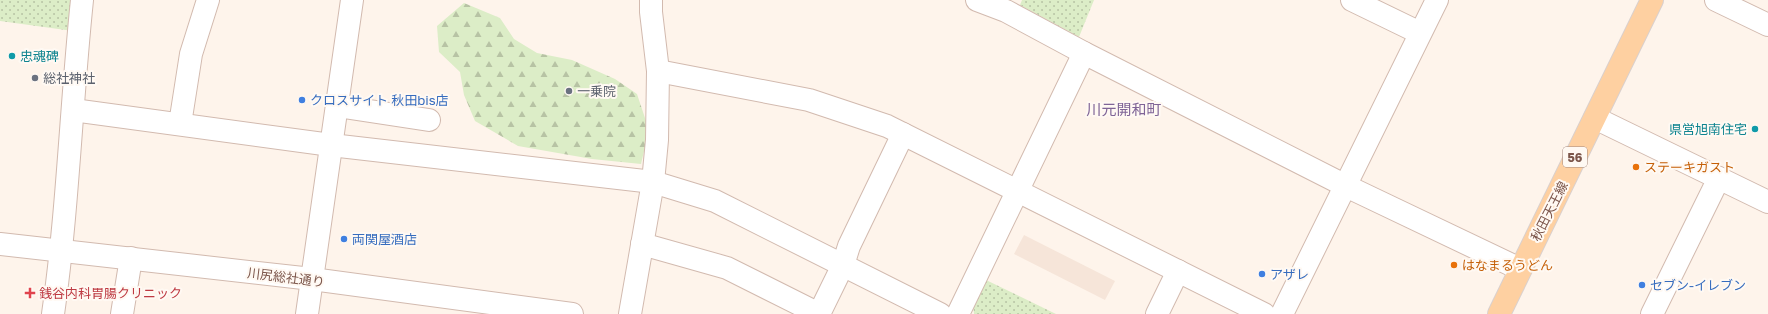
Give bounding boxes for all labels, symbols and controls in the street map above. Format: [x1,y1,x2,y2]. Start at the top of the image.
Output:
place label: 忠魂碑 [20,48,59,64]
marker: 忠魂碑 [7,51,17,61]
place label: 総社神社 [43,70,95,86]
marker: 総社神社 [30,73,40,83]
place label: 一乗院 [577,83,616,99]
marker: 一乗院 [564,86,574,96]
place label: クロスサイト 秋田bis店 [310,92,449,108]
marker: クロスサイト 秋田bis店 [297,95,307,105]
district label: 川元開和町 [1086,100,1162,118]
place label: 県営旭南住宅 [1669,121,1747,137]
marker: 県営旭南住宅 [1750,124,1760,134]
road number: 56 [1563,147,1587,167]
place label: ステーキガスト [1644,159,1735,175]
marker: ステーキガスト [1631,162,1641,172]
street label: 秋田天王線 [1527,178,1571,244]
place label: 両関屋酒店 [352,231,417,247]
marker: 両関屋酒店 [339,234,349,244]
place label: はなまるうどん [1462,257,1553,273]
marker: はなまるうどん [1449,260,1459,270]
street label: 川尻総社通り [246,264,326,290]
place label: アザレ [1270,266,1309,282]
marker: アザレ [1257,269,1267,279]
place label: セブン-イレブン [1650,277,1746,293]
marker: セブン-イレブン [1637,280,1647,290]
place label: 銭谷内科胃腸クリニック [39,285,182,301]
marker: 銭谷内科胃腸クリニック [24,287,36,299]

